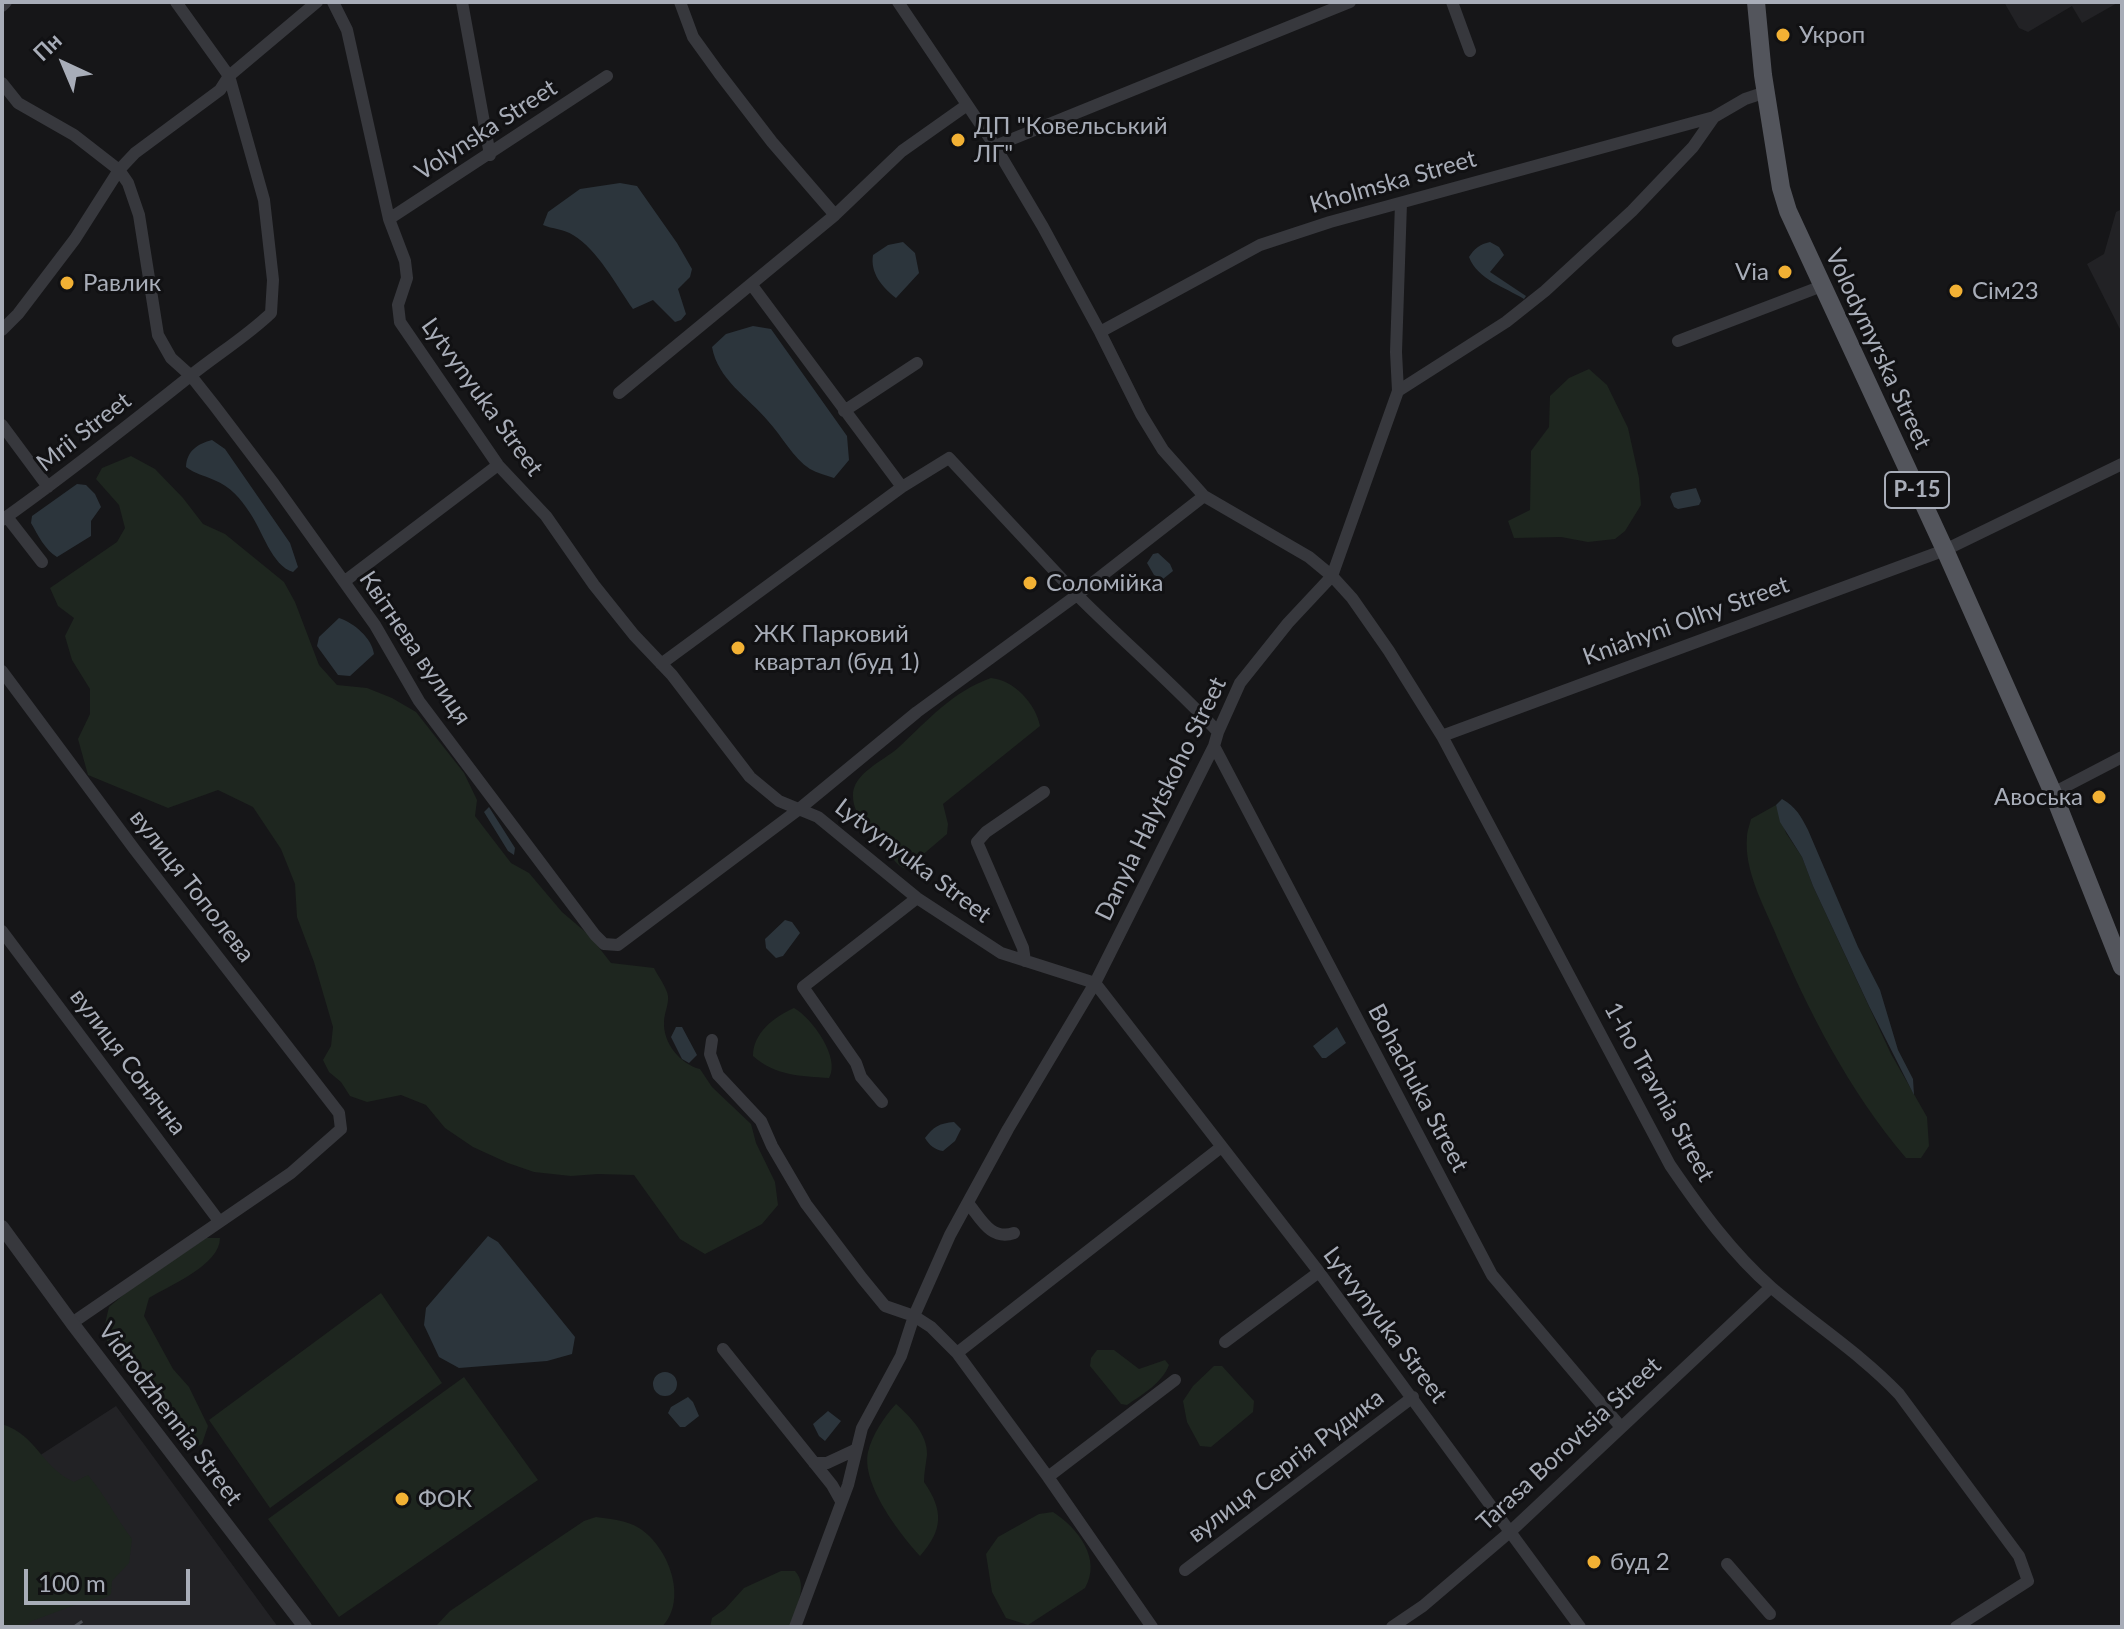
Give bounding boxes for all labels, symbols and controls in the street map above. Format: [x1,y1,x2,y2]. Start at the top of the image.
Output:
place label: Укроп [1799,21,1865,49]
north arrow [24,24,104,104]
marker: Укроп [1774,26,1792,44]
text: Пн [27,27,67,66]
street label: Volynska Street [410,73,562,187]
place label: ДП "Ковельський ЛГ" [974,112,1167,168]
marker: ДП "Ковельський ЛГ" [949,131,967,149]
street label: Kholmska Street [1306,144,1480,220]
street label: Volodymyrska Street [1819,244,1937,454]
place label: Via [1735,258,1769,286]
marker: Via [1776,263,1794,281]
place label: Равлик [83,269,161,297]
marker: Равлик [58,274,76,292]
place label: Сім23 [1972,277,2039,305]
marker: Сім23 [1947,282,1965,300]
street label: Lytvynyuka Street [415,312,549,482]
street label: Mrii Street [31,386,137,478]
road number: Р-15 [1885,472,1949,508]
street label: Квітнева вулиця [353,566,477,730]
place label: Соломійка [1046,569,1164,597]
street label: Kniahyni Olhy Street [1579,570,1793,672]
marker: Соломійка [1021,574,1039,592]
place label: ЖК Парковий квартал (буд 1) [754,620,919,676]
marker: ЖК Парковий квартал (буд 1) [729,639,747,657]
street label: Danyla Halytskoho Street [1089,672,1233,926]
place label: Авоська [1994,783,2083,811]
marker: Авоська [2090,788,2108,806]
street label: Lytvynyuka Street [829,793,997,929]
street label: вулиця Тополева [124,804,260,968]
street label: вулиця Сонячна [64,983,192,1141]
street label: 1-ho Travnia Street [1598,997,1720,1187]
street label: Bohachuka Street [1362,999,1474,1177]
street label: Lytvynyuka Street [1317,1241,1453,1409]
street label: Vidrodzhennia Street [92,1317,248,1511]
street label: Tarasa Borovtsia Street [1471,1351,1667,1537]
street label: вулиця Сергія Рудика [1183,1383,1389,1549]
place label: ФОК [418,1485,472,1513]
marker: ФОК [393,1490,411,1508]
place label: буд 2 [1610,1548,1670,1576]
scale bar [28,1553,194,1603]
marker: буд 2 [1585,1553,1603,1571]
text: 100 m [38,1568,106,1597]

